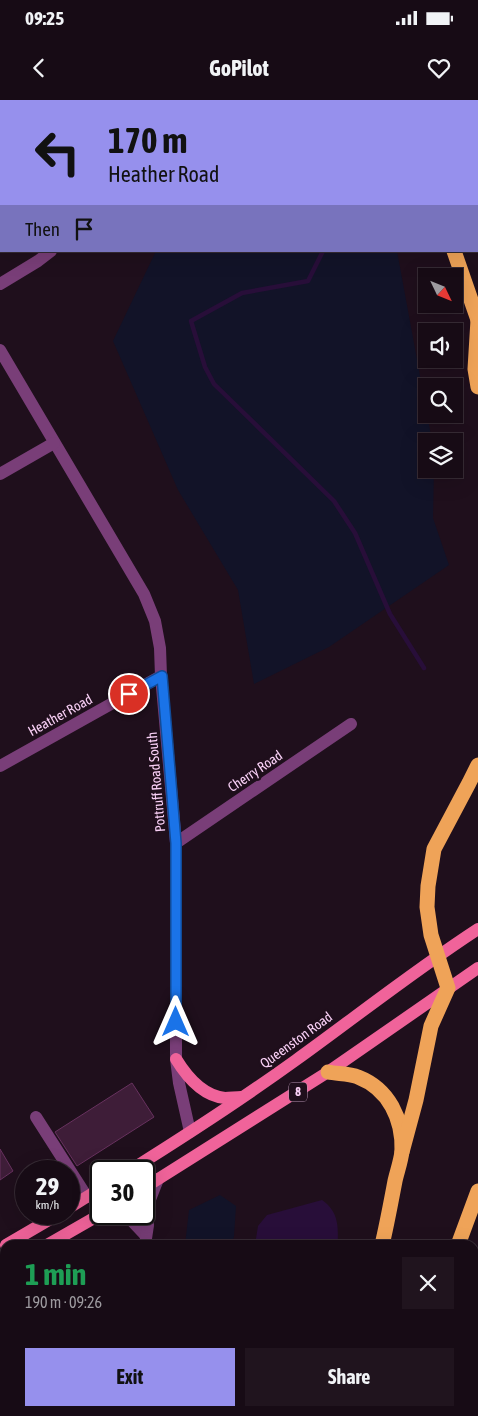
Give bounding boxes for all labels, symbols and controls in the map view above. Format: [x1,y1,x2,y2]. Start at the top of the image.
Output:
text: 09:25 [25,7,64,29]
icon: back [25,54,53,82]
icon: heart [425,54,453,82]
text: GoPilot [209,55,269,81]
icon: left [25,120,90,185]
text: 170 m [108,120,187,160]
text: Heather Road [108,161,220,187]
icon: arrive [70,215,98,243]
text: Then [25,218,60,240]
north arrow [418,268,462,312]
map controls [418,268,463,478]
button: sound [418,323,463,368]
button: search [418,378,463,423]
button: layers [418,433,463,478]
pin [108,673,150,715]
icon: arrive [115,680,143,708]
street label: Heather Road [25,691,95,739]
street label: Pottruff Road South [144,731,168,833]
street label: Cherry Road [225,747,285,795]
position arrow [149,995,201,1047]
street label: Queenston Road [257,1008,335,1072]
road number: 8 [289,1082,307,1102]
speed limit sign: 30 [90,1160,155,1225]
text: 29 [36,1172,59,1200]
text: km/h [36,1198,59,1212]
text: 1 min [25,1257,86,1291]
button: close [402,1257,454,1309]
text: 190 m · 09:26 [25,1293,102,1311]
button: Exit [25,1348,235,1406]
button: Share [245,1348,454,1406]

